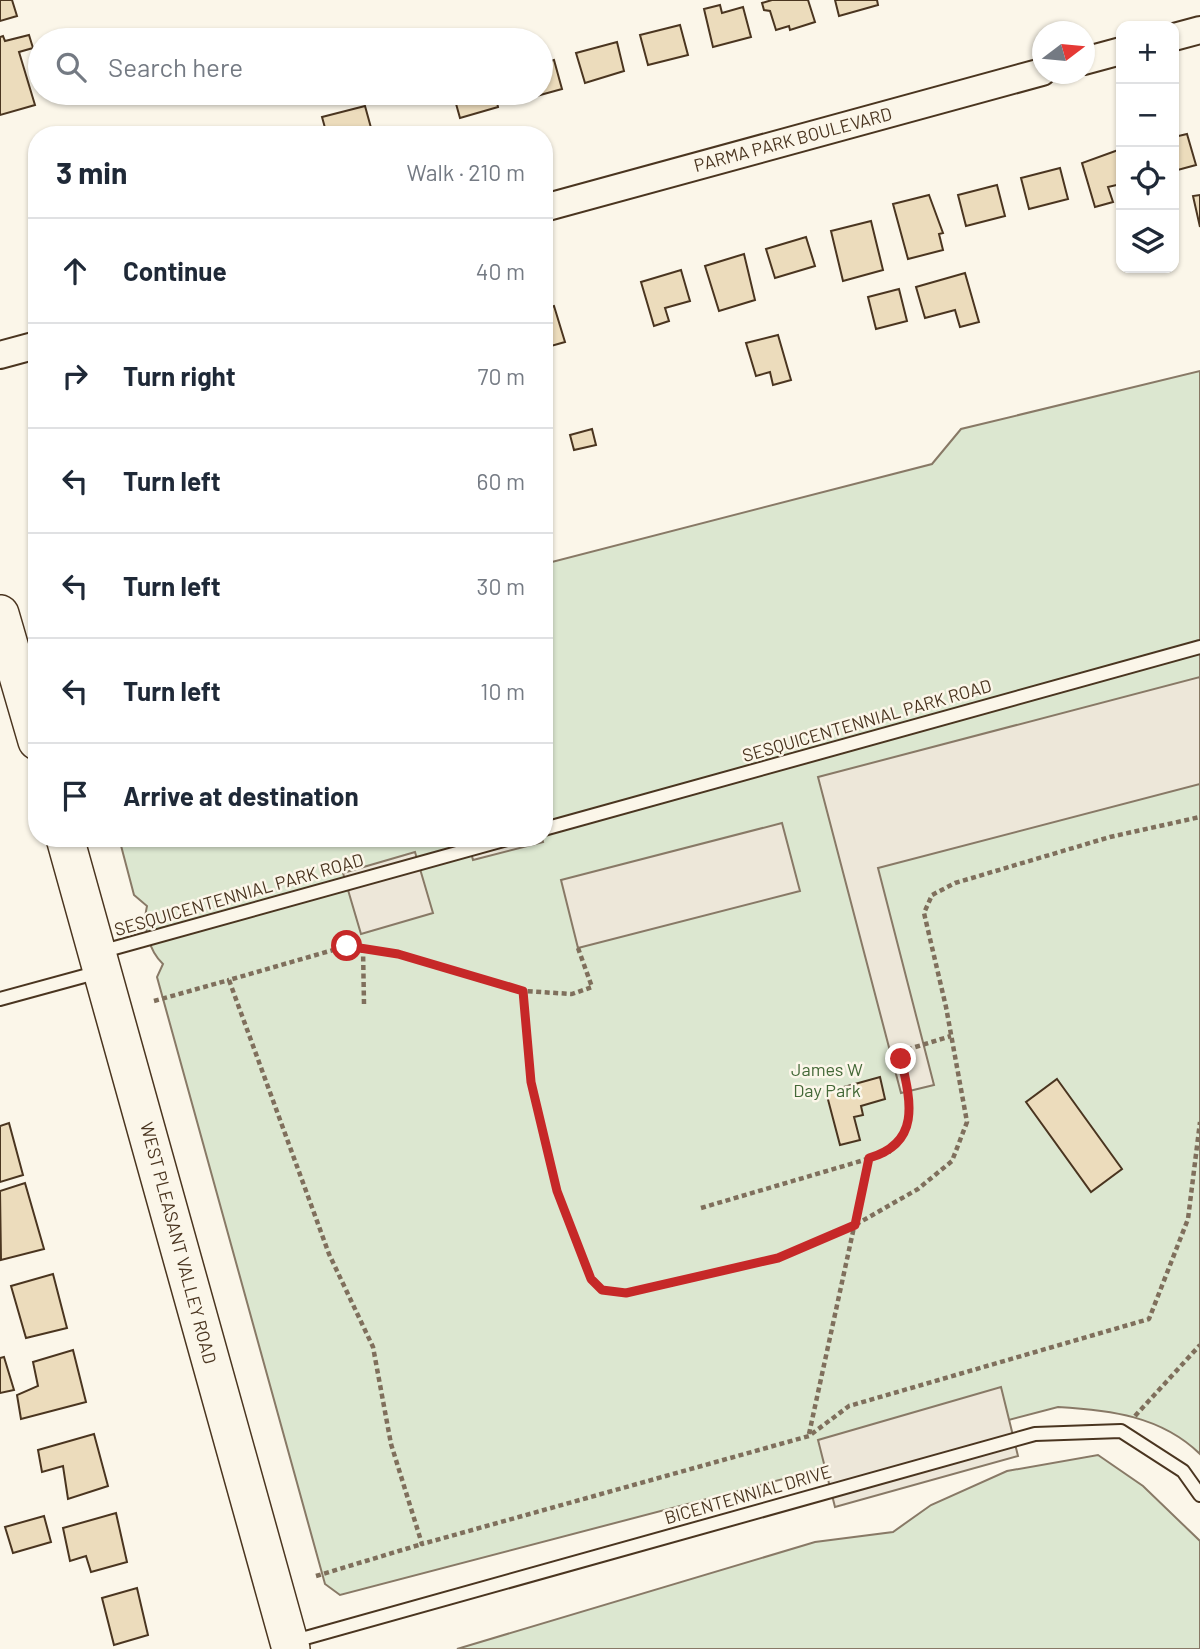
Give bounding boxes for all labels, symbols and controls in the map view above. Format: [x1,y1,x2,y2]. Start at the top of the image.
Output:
north arrow [1032,21,1095,84]
map controls [1116,21,1179,273]
button: + [1116,21,1179,84]
search box [28,28,553,105]
icon: search [52,48,90,86]
text: Search here [108,51,243,82]
button: − [1116,84,1179,147]
street label: PARMA PARK BOULEVARD [691,102,894,176]
button: locate [1116,147,1179,210]
text: 3 min [56,154,127,190]
text: Walk · 210 m [407,158,525,186]
button: layers [1116,210,1179,273]
icon: ahead [56,252,94,290]
text: Continue [123,255,227,286]
text: 40 m [476,257,525,285]
icon: right [56,357,94,395]
text: Turn right [123,360,236,391]
text: 70 m [478,362,525,390]
icon: left [56,462,94,500]
text: Turn left [123,465,221,496]
text: 60 m [477,467,525,495]
icon: left [56,567,94,605]
text: Turn left [123,570,221,601]
text: 30 m [477,572,525,600]
icon: left [56,672,94,710]
street label: SESQUICENTENNIAL PARK ROAD [740,674,994,766]
text: Turn left [123,675,221,706]
text: 10 m [480,677,525,705]
icon: arrive [56,777,94,815]
text: Arrive at destination [123,780,359,811]
street label: SESQUICENTENNIAL PARK ROAD [112,848,366,940]
route start [331,930,362,961]
route end [885,1043,916,1074]
park label: James W Day Park [791,1058,863,1101]
street label: WEST PLEASANT VALLEY ROAD [136,1120,222,1366]
street label: BICENTENNIAL DRIVE [662,1460,834,1528]

